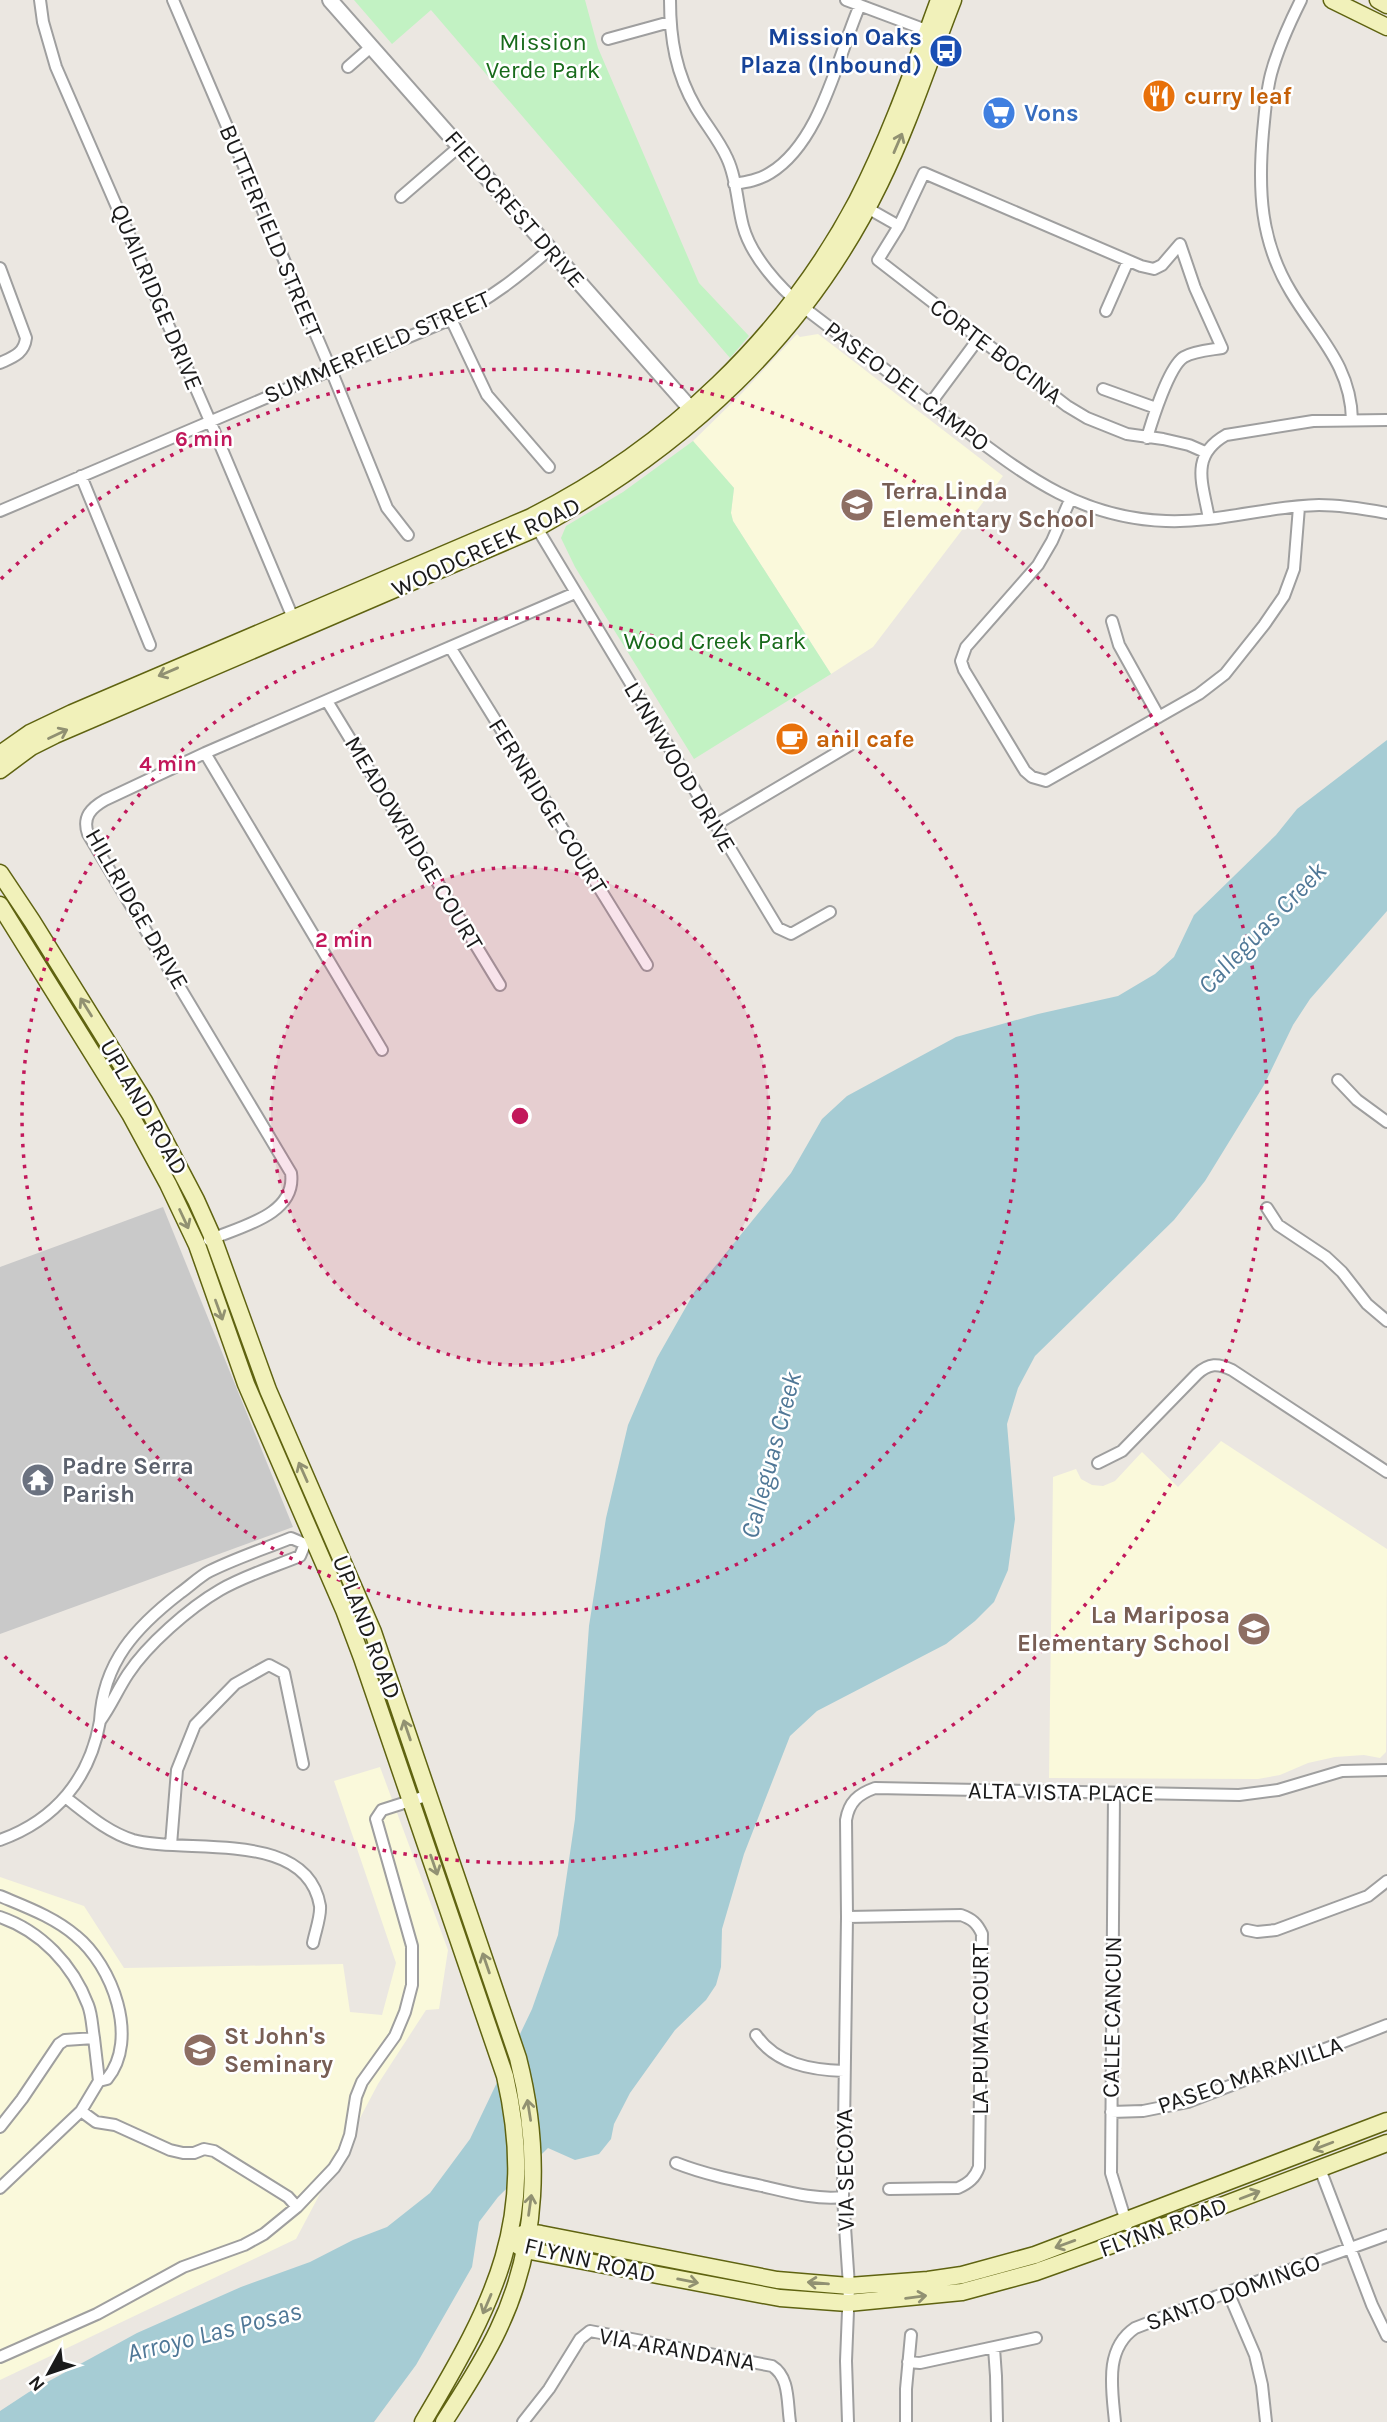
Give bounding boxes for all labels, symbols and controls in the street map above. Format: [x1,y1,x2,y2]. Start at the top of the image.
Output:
place label: Mission Oaks Plaza (Inbound) [740,23,922,79]
park label: Mission Verde Park [486,28,600,84]
bus stop icon: Mission Oaks Plaza (Inbound) [927,32,965,70]
restaurant icon: curry leaf [1140,77,1178,115]
place label: curry leaf [1184,82,1292,110]
supermarket icon: Vons [980,94,1018,132]
place label: Vons [1024,99,1079,127]
street label: BUTTERFIELD STREET [213,120,329,342]
street label: FIELDCREST DRIVE [439,125,591,293]
one-way arrow [893,133,906,154]
street label: QUAILRIDGE DRIVE [105,200,209,394]
street label: SUMMERFIELD STREET [259,284,495,410]
street label: CORTE BOCINA [924,292,1068,410]
street label: PASEO DEL CAMPO [819,315,995,457]
text: 6 min [175,427,233,451]
place label: Terra Linda Elementary School [882,477,1095,533]
school or university icon: Terra Linda Elementary School [838,486,876,524]
street label: WOODCREEK ROAD [387,491,585,603]
park label: Wood Creek Park [624,627,806,655]
one-way arrow [158,666,180,679]
street label: LYNNWOOD DRIVE [618,677,742,857]
street label: FERNRIDGE COURT [483,713,613,899]
cafe icon: anil cafe [773,720,811,758]
place label: anil cafe [816,725,915,753]
one-way arrow [47,727,68,740]
street label: MEADOWRIDGE COURT [339,731,489,955]
text: 4 min [139,752,197,776]
street label: HILLRIDGE DRIVE [80,823,194,995]
water label: Calleguas Creek [1191,855,1333,1000]
text: 2 min [315,928,373,952]
one-way arrow [78,998,92,1018]
street label: UPLAND ROAD [94,1034,194,1180]
centre of rings [508,1104,532,1128]
one-way arrow [178,1208,192,1229]
one-way arrow [214,1298,227,1320]
water label: Calleguas Creek [734,1367,808,1542]
place label: Padre Serra Parish [62,1452,194,1508]
temple icon: Padre Serra Parish [19,1461,57,1499]
one-way arrow [296,1462,309,1483]
street label: UPLAND ROAD [327,1551,407,1703]
place label: La Mariposa Elementary School [1017,1601,1230,1657]
school or university icon: La Mariposa Elementary School [1235,1610,1273,1648]
one-way arrow [400,1720,412,1742]
street label: ALTA VISTA PLACE [968,1776,1154,1808]
one-way arrow [429,1853,441,1875]
street label: CALLE CANCUN [1097,1936,1127,2098]
street label: LA PUMA COURT [966,1943,994,2115]
one-way arrow [479,1953,491,1975]
place label: St John's Seminary [224,2022,333,2078]
street label: PASEO MARAVILLA [1154,2030,1346,2120]
school or university icon: St John's Seminary [181,2031,219,2069]
one-way arrow [522,2099,535,2122]
street label: VIA SECOYA [830,2108,860,2232]
one-way arrow [1313,2140,1335,2153]
one-way arrow [1238,2188,1260,2200]
street label: FLYNN ROAD [1095,2191,1231,2263]
one-way arrow [524,2194,537,2217]
street label: FLYNN ROAD [522,2231,658,2289]
one-way arrow [1055,2239,1077,2251]
street label: SANTO DOMINGO [1142,2247,1324,2337]
one-way arrow [676,2275,699,2288]
one-way arrow [808,2276,830,2289]
one-way arrow [904,2291,927,2304]
one-way arrow [480,2293,493,2315]
water label: Arroyo Las Posas [123,2295,305,2369]
street label: VIA ARANDANA [597,2321,758,2377]
north arrow [14,2338,84,2408]
text: N [24,2371,50,2396]

